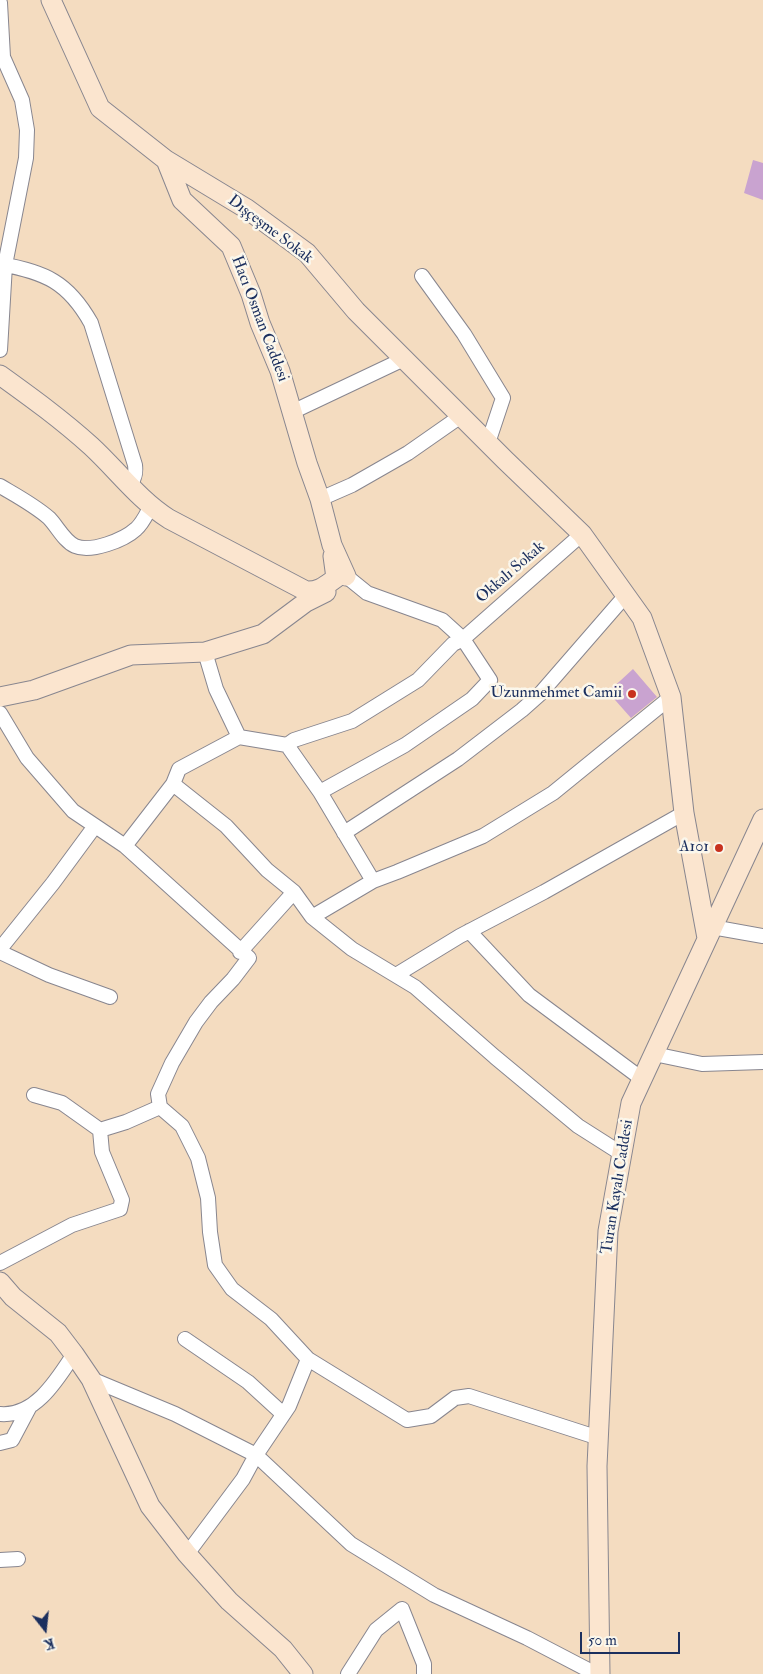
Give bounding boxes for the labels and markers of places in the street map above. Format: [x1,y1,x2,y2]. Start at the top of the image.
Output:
place label: Uzunmehmet Camii [490,684,622,704]
marker: Uzunmehmet Camii [626,688,638,700]
place label: A101 [679,838,709,858]
marker: A101 [713,842,725,854]

